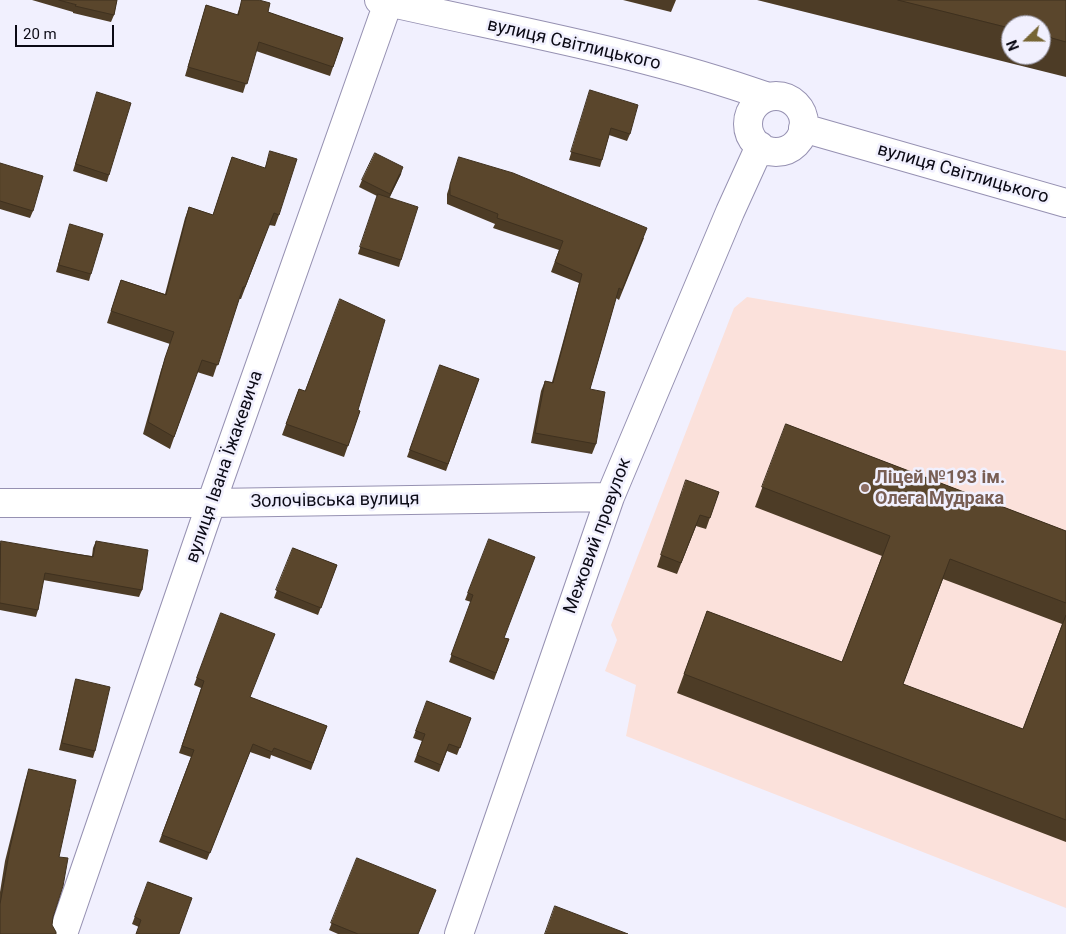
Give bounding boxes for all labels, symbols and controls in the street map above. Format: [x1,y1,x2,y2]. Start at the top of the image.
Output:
scale bar [18,15,116,47]
street label: вулиця Світлицького [485,15,663,75]
north arrow [1001,15,1051,65]
text: 20 m [23,25,57,43]
text: N [1004,38,1022,53]
street label: вулиця Світлицького [875,139,1051,209]
street label: вулиця Івана Їжакевича [182,368,268,566]
street label: Межовий провулок [560,455,636,617]
place label: Ліцей №193 ім. Олега Мудрака [875,467,1005,509]
marker: Ліцей №193 ім. Олега Мудрака [859,482,871,494]
street label: Золочівська вулиця [250,489,420,513]

